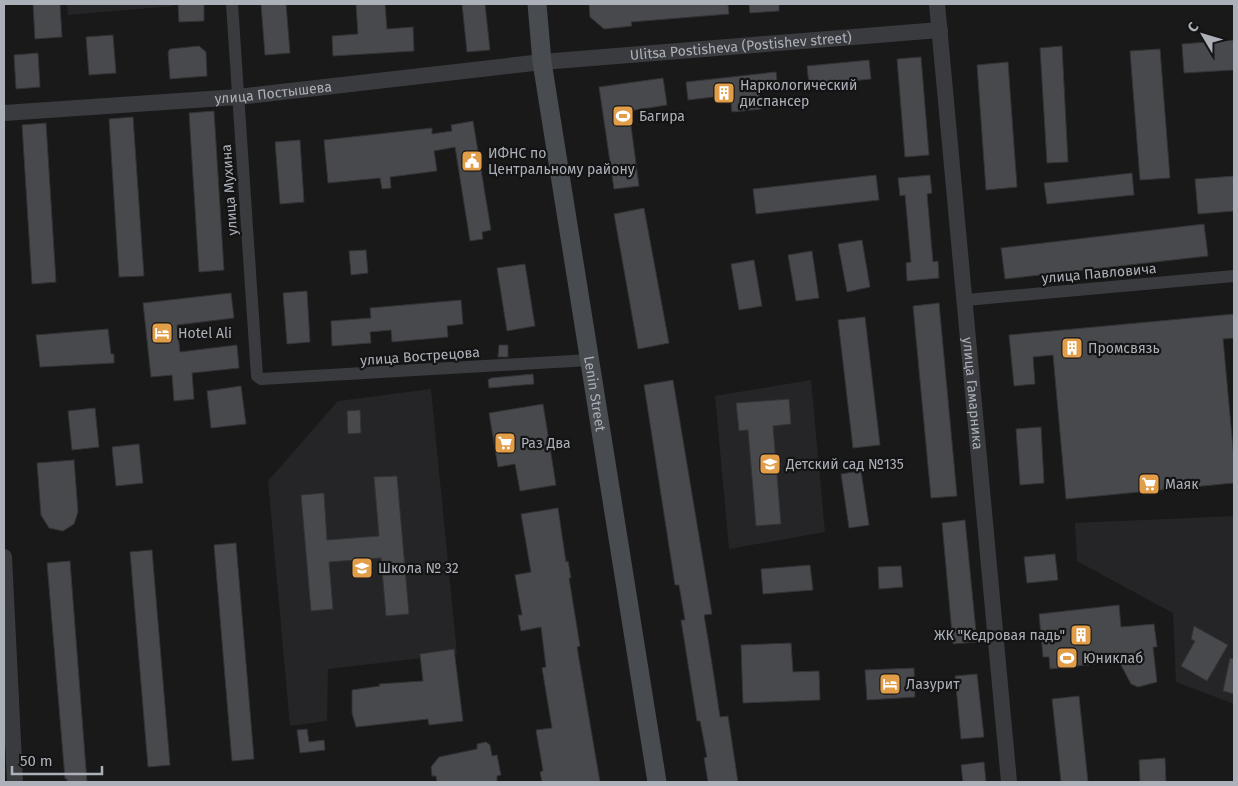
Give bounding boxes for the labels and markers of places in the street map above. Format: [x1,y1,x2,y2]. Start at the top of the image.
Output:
place label: Наркологический диспансер [740,77,857,110]
building icon: Наркологический диспансер [712,81,736,105]
sports icon: Багира [611,104,635,128]
place label: Багира [639,108,685,125]
place label: ИФНС по Центральному району [488,145,635,178]
public building icon: ИФНС по Центральному району [460,149,484,173]
hotel icon: Hotel Ali [150,321,174,345]
place label: Hotel Ali [178,325,232,342]
building icon: Промсвязь [1060,336,1084,360]
place label: Промсвязь [1088,340,1160,357]
supermarket icon: Раз Два [493,431,517,455]
place label: Раз Два [521,435,571,452]
school or university icon: Детский сад №135 [758,452,782,476]
place label: Детский сад №135 [785,456,904,473]
supermarket icon: Маяк [1137,472,1161,496]
place label: Маяк [1165,476,1199,493]
school or university icon: Школа № 32 [350,556,374,580]
place label: Школа № 32 [378,560,459,577]
building icon: ЖК "Кедровая падь" [1069,623,1093,647]
place label: ЖК "Кедровая падь" [934,627,1065,644]
sports icon: Юниклаб [1055,646,1079,670]
place label: Юниклаб [1083,650,1143,667]
hotel icon: Лазурит [878,672,902,696]
place label: Лазурит [906,676,960,693]

